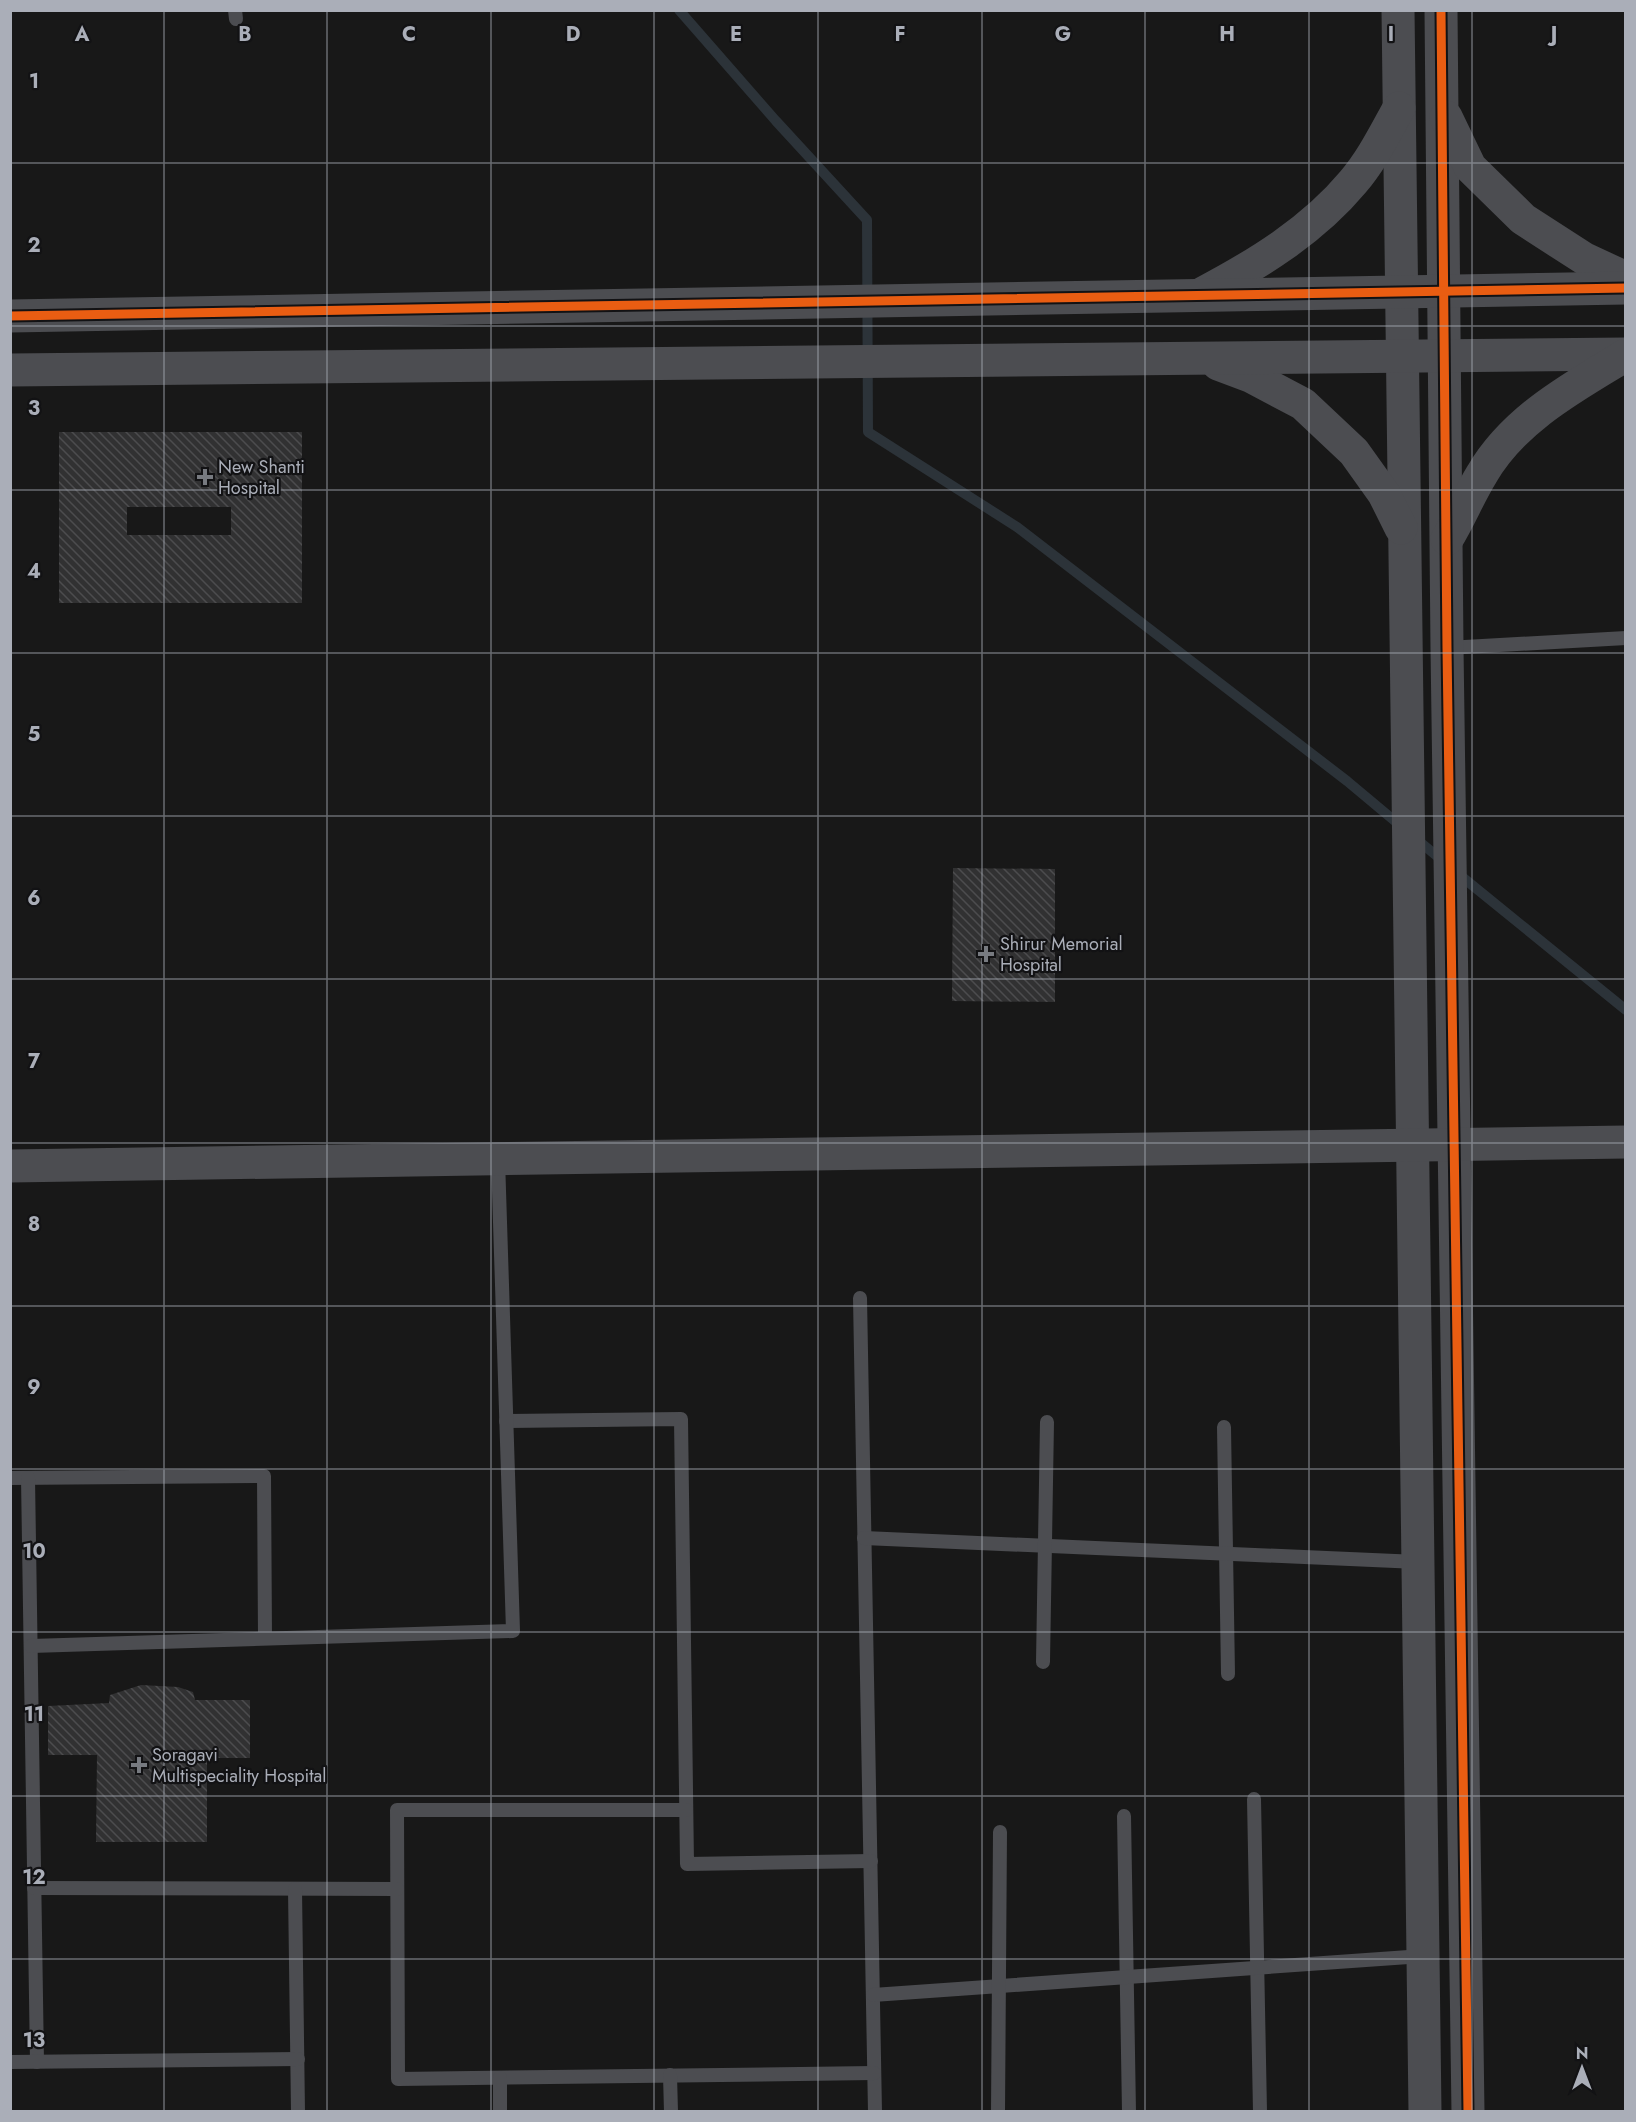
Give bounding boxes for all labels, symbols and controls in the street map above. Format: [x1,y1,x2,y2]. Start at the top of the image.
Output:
text: A [74,20,90,49]
text: B [238,20,252,49]
text: C [402,20,416,49]
text: D [566,20,580,49]
text: E [730,20,742,49]
text: F [894,20,906,49]
text: G [1055,20,1071,49]
text: H [1219,20,1235,49]
text: I [1388,20,1394,49]
text: J [1547,20,1557,49]
text: 1 [29,67,39,96]
text: 2 [27,231,41,260]
text: 3 [28,394,40,423]
place label: New Shanti Hospital [218,454,305,501]
marker: New Shanti Hospital [196,468,214,486]
text: 4 [27,557,41,586]
text: 5 [28,720,41,749]
text: 6 [27,884,41,913]
place label: Shirur Memorial Hospital [1000,931,1123,978]
marker: Shirur Memorial Hospital [977,945,995,963]
text: 7 [28,1047,41,1076]
text: 8 [28,1210,40,1239]
text: 9 [27,1373,41,1402]
text: 10 [22,1537,46,1566]
text: 11 [24,1700,44,1729]
place label: Soragavi Multispeciality Hospital [152,1742,326,1789]
marker: Soragavi Multispeciality Hospital [130,1756,148,1774]
text: 12 [22,1863,46,1892]
text: 13 [23,2026,45,2055]
north arrow [1552,2038,1612,2098]
text: N [1576,2042,1588,2065]

